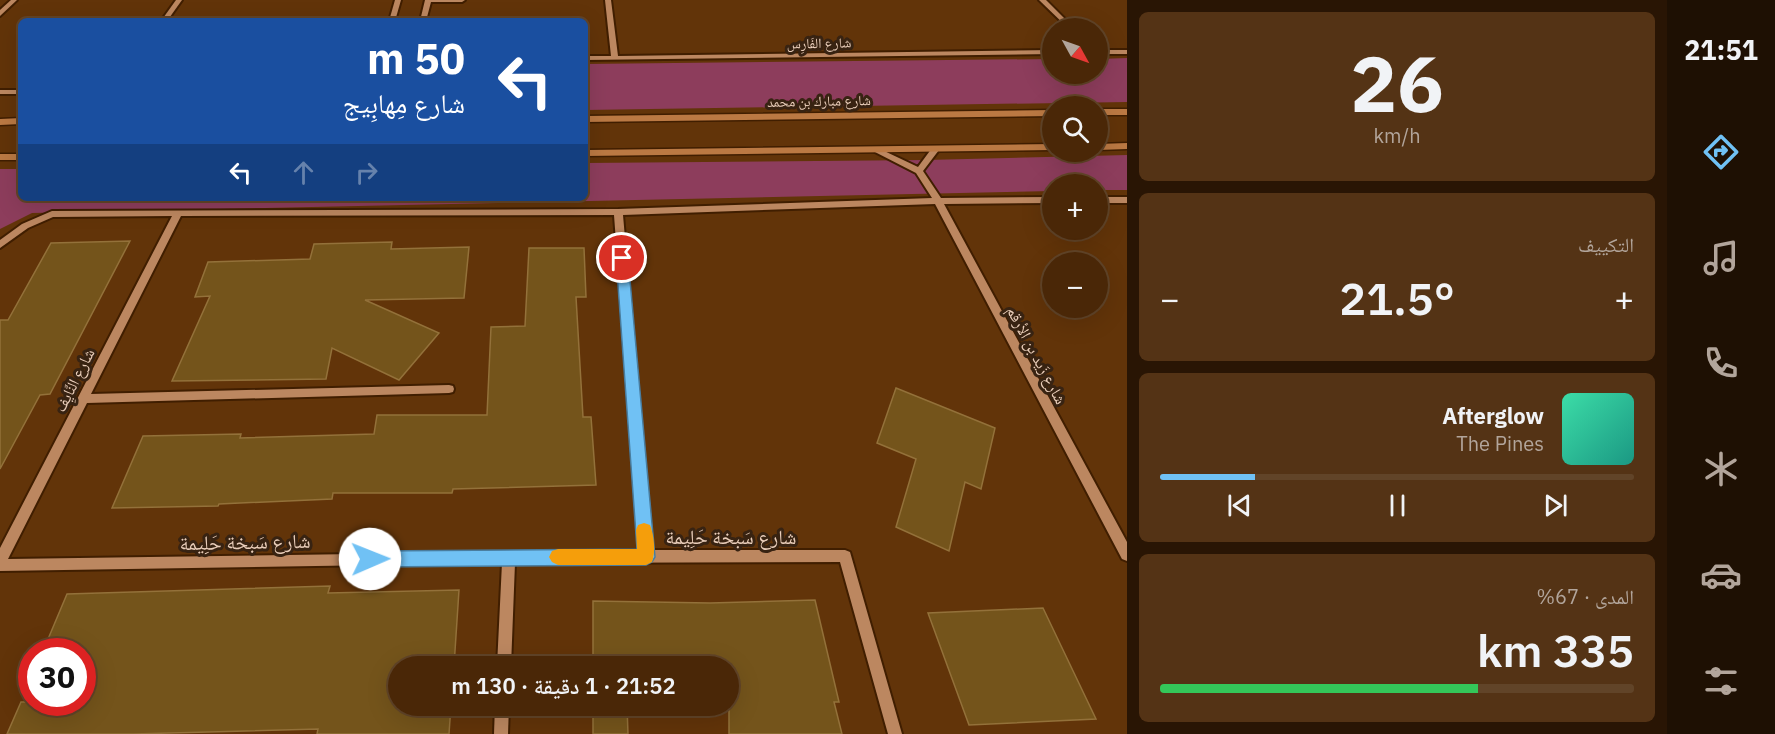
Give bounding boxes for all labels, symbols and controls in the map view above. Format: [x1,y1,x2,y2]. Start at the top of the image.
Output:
north arrow [1042,18,1108,84]
map controls [1042,18,1108,318]
text: 50 m [367,31,465,86]
text: 26 [1350,32,1444,133]
text: 21:51 [1684,32,1758,67]
street label: شارع الفَارِس [786,33,852,55]
icon: left [486,42,564,120]
text: شارع مِهابِيج [343,85,465,120]
street label: شارع مبارك بن محمد [767,91,871,112]
button: search [1042,96,1108,162]
text: km/h [1373,122,1421,149]
icon: directions [1700,131,1742,173]
icon: left [224,156,257,189]
icon: ahead [287,156,320,189]
icon: right [350,156,383,189]
button: + [1042,174,1108,240]
text: التكييف [1578,231,1634,258]
pin [596,232,647,283]
icon: music [1700,237,1742,279]
icon: arrive [605,241,638,274]
button: − [1042,252,1108,318]
text: 21.5° [1339,269,1455,327]
text: − [1160,277,1180,320]
text: + [1614,277,1634,320]
street label: شارع زَيد بن الأرقم [1002,303,1071,408]
icon: phone [1700,342,1742,384]
street label: شارع النَّايِف [49,345,100,416]
text: Afterglow [1442,401,1544,430]
text: The Pines [1456,430,1544,457]
icon: climate [1700,448,1742,490]
icon: previous [1223,489,1256,522]
icon: pause [1381,489,1414,522]
icon: next [1539,489,1572,522]
street label: شارع سَبخة حَلِيمة [666,523,796,550]
street label: شارع سَبخة حَلِيمة [179,527,311,556]
position arrow [338,527,402,591]
icon: car [1700,554,1742,596]
text: المدى · 67% [1536,583,1634,610]
text: 335 km [1477,621,1634,679]
speed limit sign: 30 [18,638,96,716]
icon: filters [1700,660,1742,702]
text: 21:52 · 1 دقيقة · 130 m [451,671,676,700]

